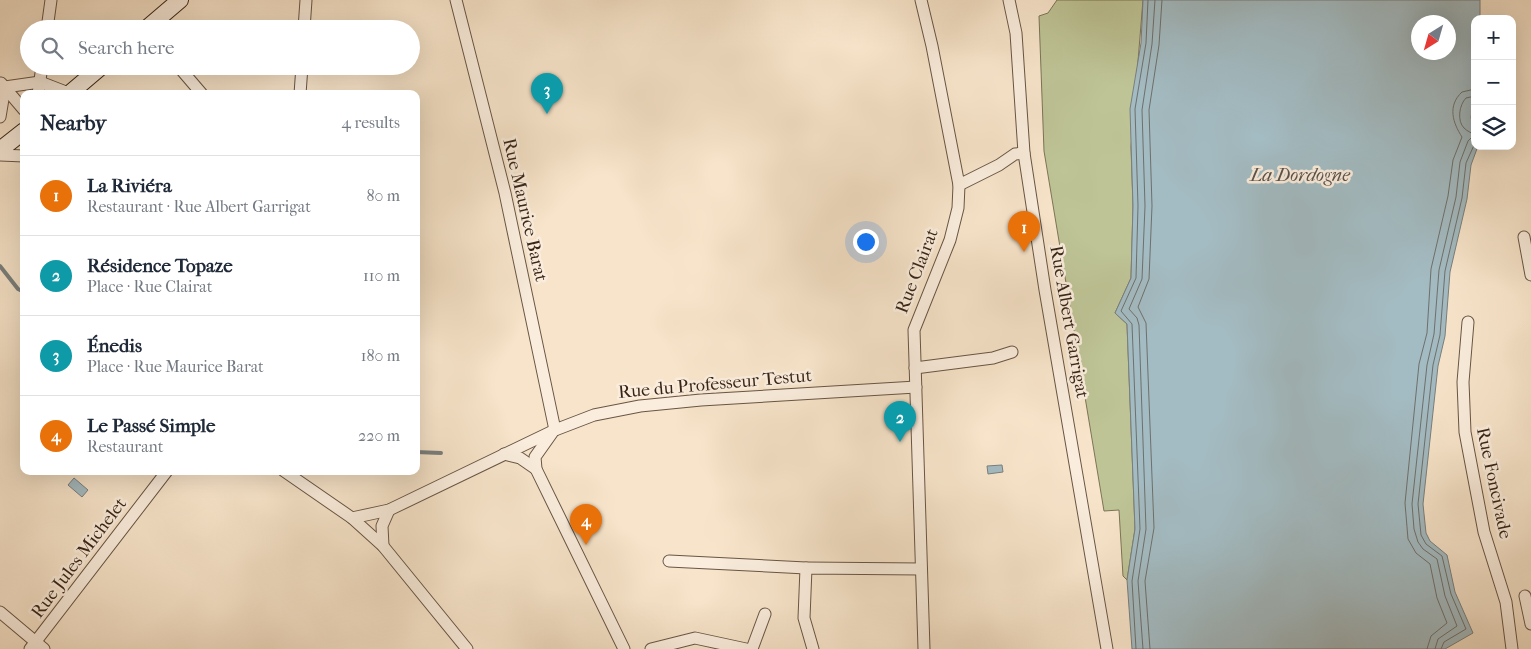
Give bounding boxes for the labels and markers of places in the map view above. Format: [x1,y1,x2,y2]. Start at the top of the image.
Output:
pin: 3 [531,73,563,114]
pin: 1 [1008,211,1040,252]
pin: 2 [884,401,916,442]
pin: 4 [570,504,602,545]

